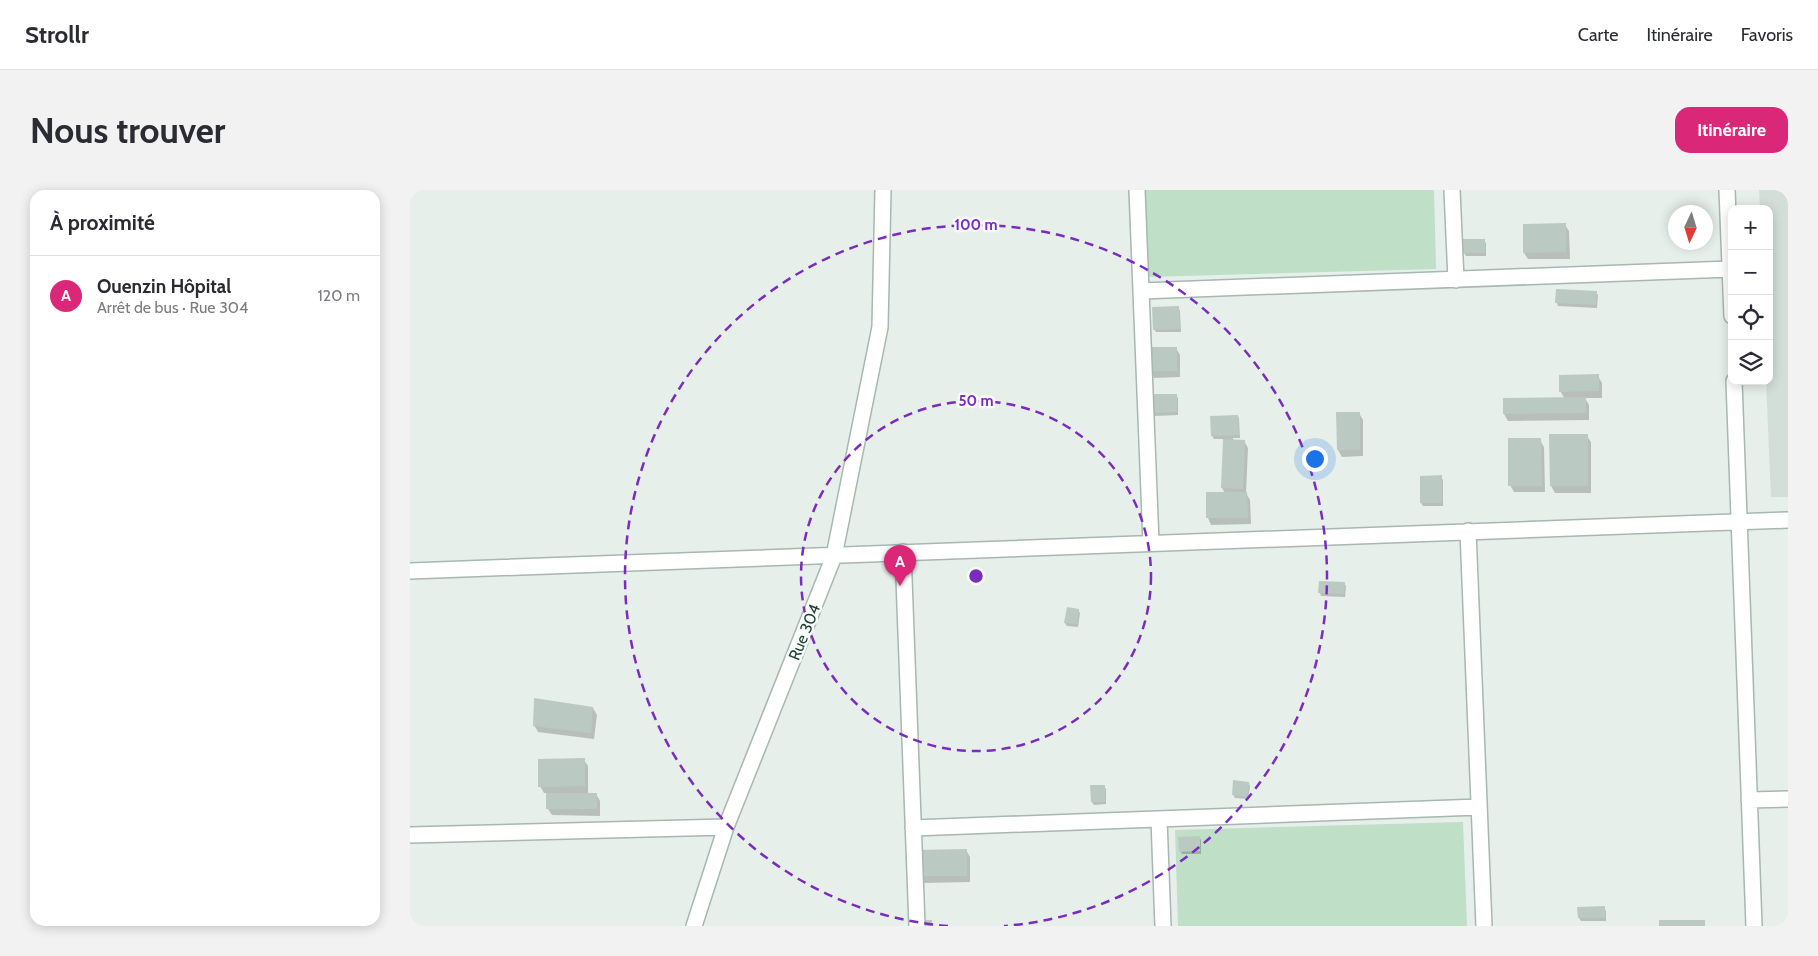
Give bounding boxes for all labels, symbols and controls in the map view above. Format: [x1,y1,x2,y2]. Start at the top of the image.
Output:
text: Strollr [25,20,89,49]
text: Carte [1578,24,1618,46]
text: Itinéraire [1646,24,1713,46]
text: Favoris [1741,24,1793,46]
button: Itinéraire [1675,107,1788,153]
text: Nous trouver [30,109,225,152]
north arrow [1668,205,1713,250]
map controls [1728,205,1773,385]
button: + [1728,205,1773,250]
text: À proximité [50,210,155,235]
text: 100 m [954,216,998,234]
button: − [1728,250,1773,295]
text: Ouenzin Hôpital [97,275,231,298]
text: A [61,286,71,305]
text: 120 m [318,286,360,305]
button: locate [1728,295,1773,340]
text: Arrêt de bus · Rue 304 [97,298,248,317]
button: layers [1728,340,1773,385]
text: 50 m [958,392,994,410]
your location [1302,446,1328,472]
pin: A [884,545,916,586]
centre of rings [967,567,985,585]
street label: Rue 304 [785,601,824,663]

